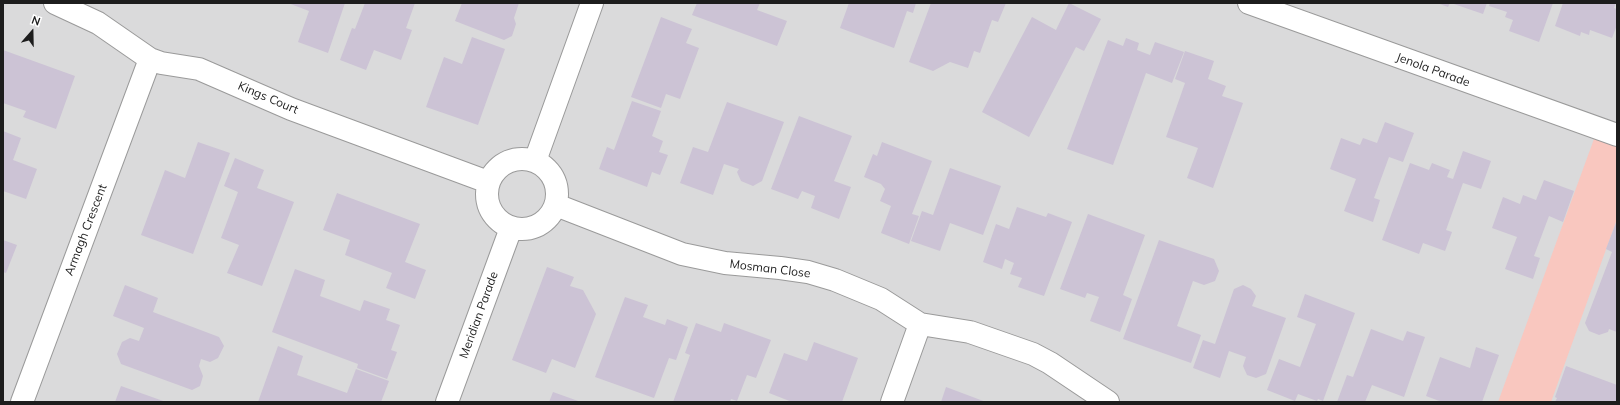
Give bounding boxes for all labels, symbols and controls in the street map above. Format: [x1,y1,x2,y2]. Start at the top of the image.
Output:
north arrow [12,12,52,52]
text: N [30,13,42,29]
street label: Jenola Parade [1394,50,1472,90]
street label: Kings Court [236,79,300,117]
street label: Armagh Crescent [62,182,110,278]
street label: Mosman Close [729,257,811,281]
street label: Meridian Parade [457,270,501,360]

